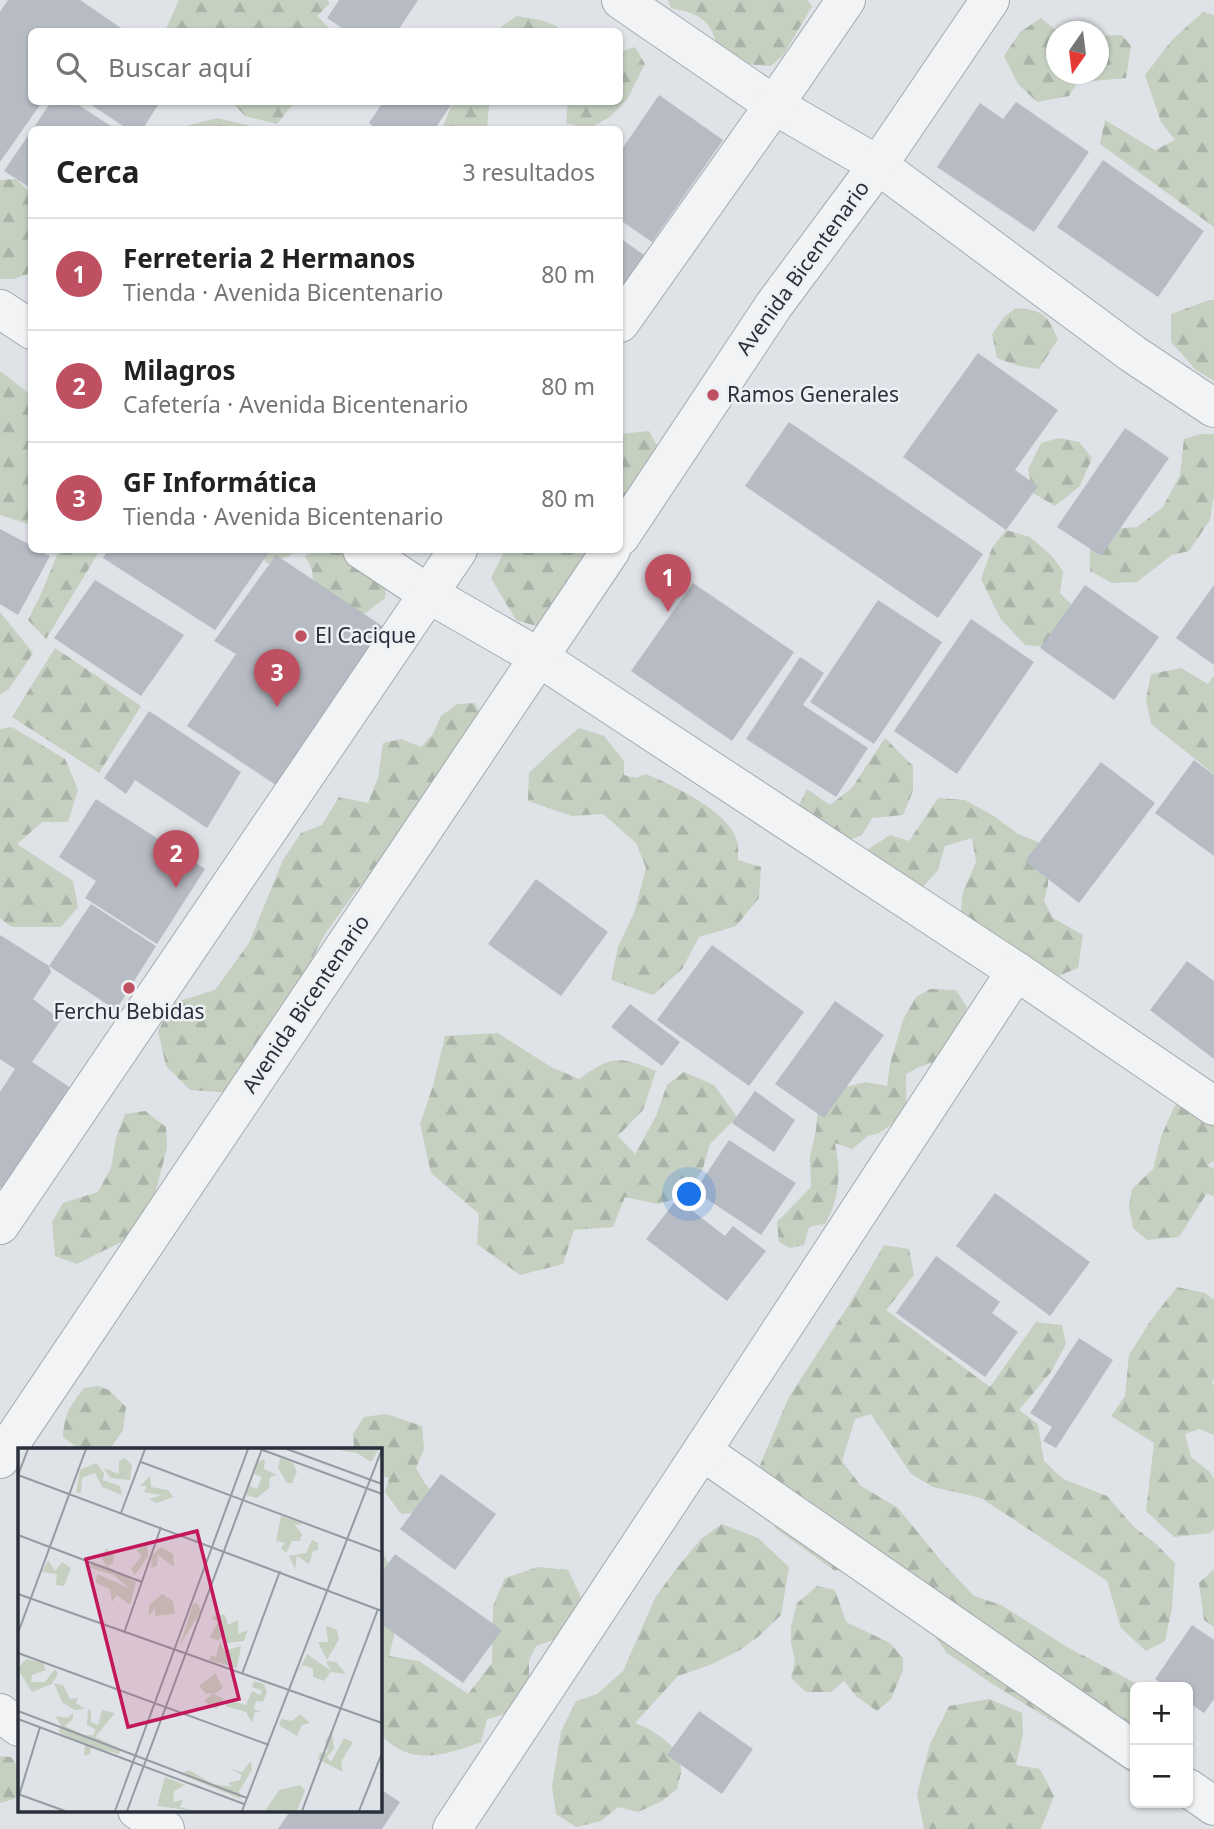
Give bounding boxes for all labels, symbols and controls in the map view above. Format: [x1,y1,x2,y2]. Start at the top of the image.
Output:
north arrow [1046,21,1109,84]
search box [28,28,623,105]
icon: search [52,48,90,86]
text: Buscar aquí [108,49,251,85]
text: Cerca [56,151,139,192]
text: 3 resultados [462,156,595,188]
street label: Avenida Bicentenario [729,174,875,360]
text: Ferreteria 2 Hermanos [123,240,415,276]
text: 1 [72,258,86,290]
text: 80 m [541,258,595,290]
text: Tienda · Avenida Bicentenario [123,276,443,308]
text: Milagros [123,352,235,388]
text: 2 [72,370,86,402]
text: 80 m [541,370,595,402]
place label: Ramos Generales [727,380,899,408]
marker: Ramos Generales [705,387,721,403]
text: Cafetería · Avenida Bicentenario [123,388,468,420]
text: GF Informática [123,464,317,500]
text: 3 [72,482,86,514]
text: 80 m [541,482,595,514]
text: Tienda · Avenida Bicentenario [123,500,443,532]
pin: 1 [645,554,691,612]
place label: El Cacique [315,621,416,649]
marker: El Cacique [293,628,309,644]
pin: 3 [254,649,300,707]
pin: 2 [153,830,199,888]
street label: Avenida Bicentenario [235,909,375,1098]
marker: Ferchu Bebidas [121,980,137,996]
place label: Ferchu Bebidas [53,997,205,1025]
your location [672,1177,706,1211]
inset map [18,1448,382,1812]
map controls [1130,1682,1193,1808]
button: + [1130,1682,1193,1745]
button: − [1130,1745,1193,1808]

